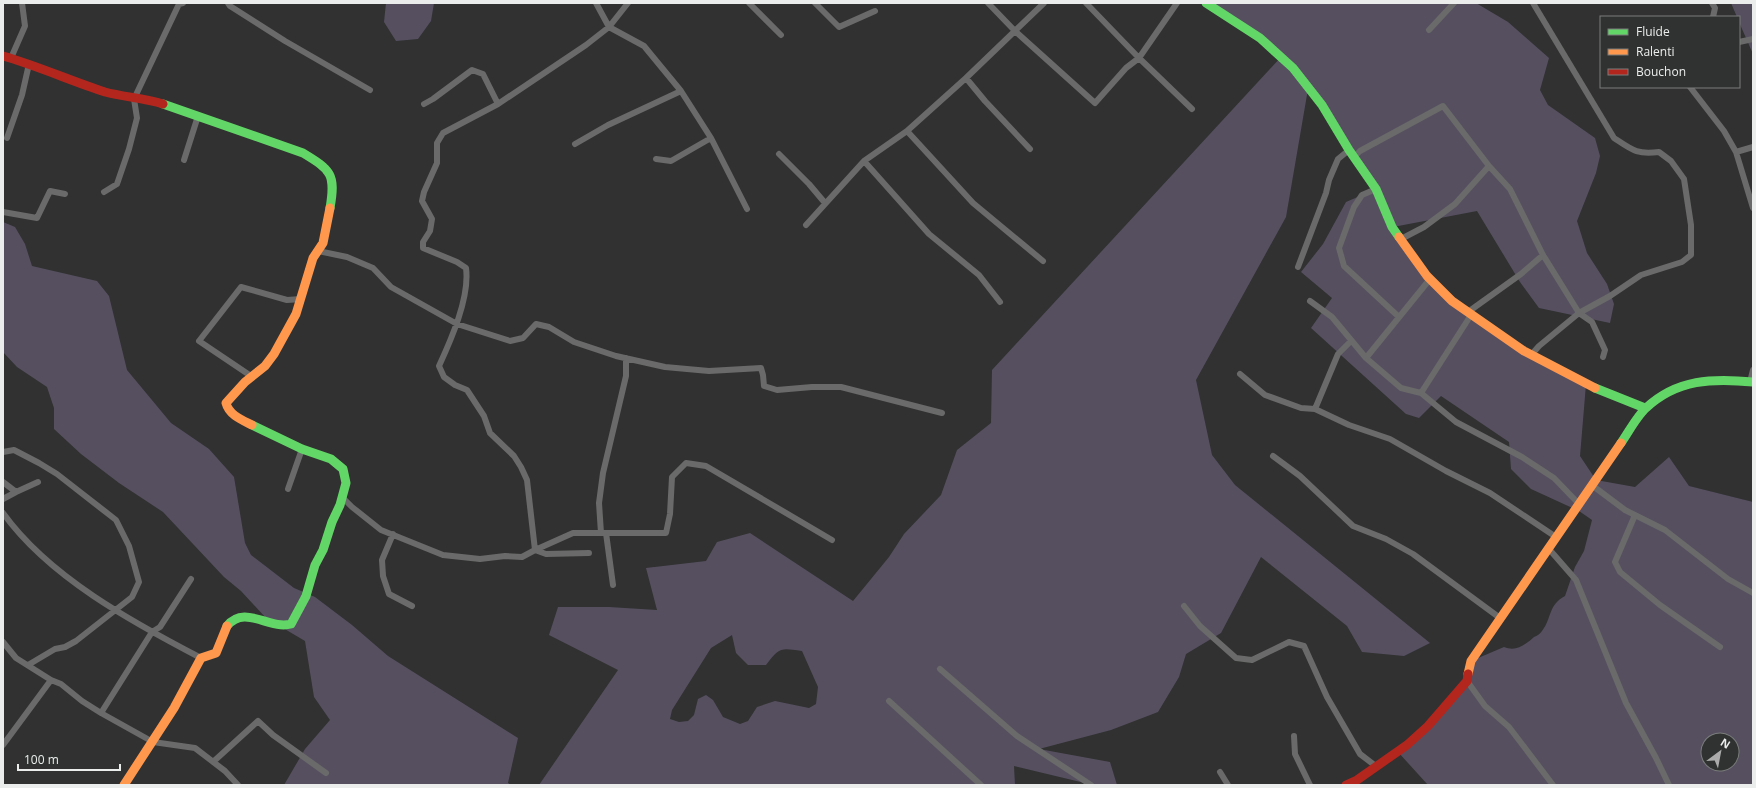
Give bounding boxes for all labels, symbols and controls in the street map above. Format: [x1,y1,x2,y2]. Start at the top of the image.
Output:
legend [1600,16,1740,88]
text: Fluide [1636,23,1670,40]
text: Ralenti [1636,43,1675,60]
text: Bouchon [1636,63,1686,80]
north arrow [1700,732,1740,772]
text: N [1718,734,1733,752]
scale bar [18,746,120,772]
text: 100 m [24,751,59,768]

